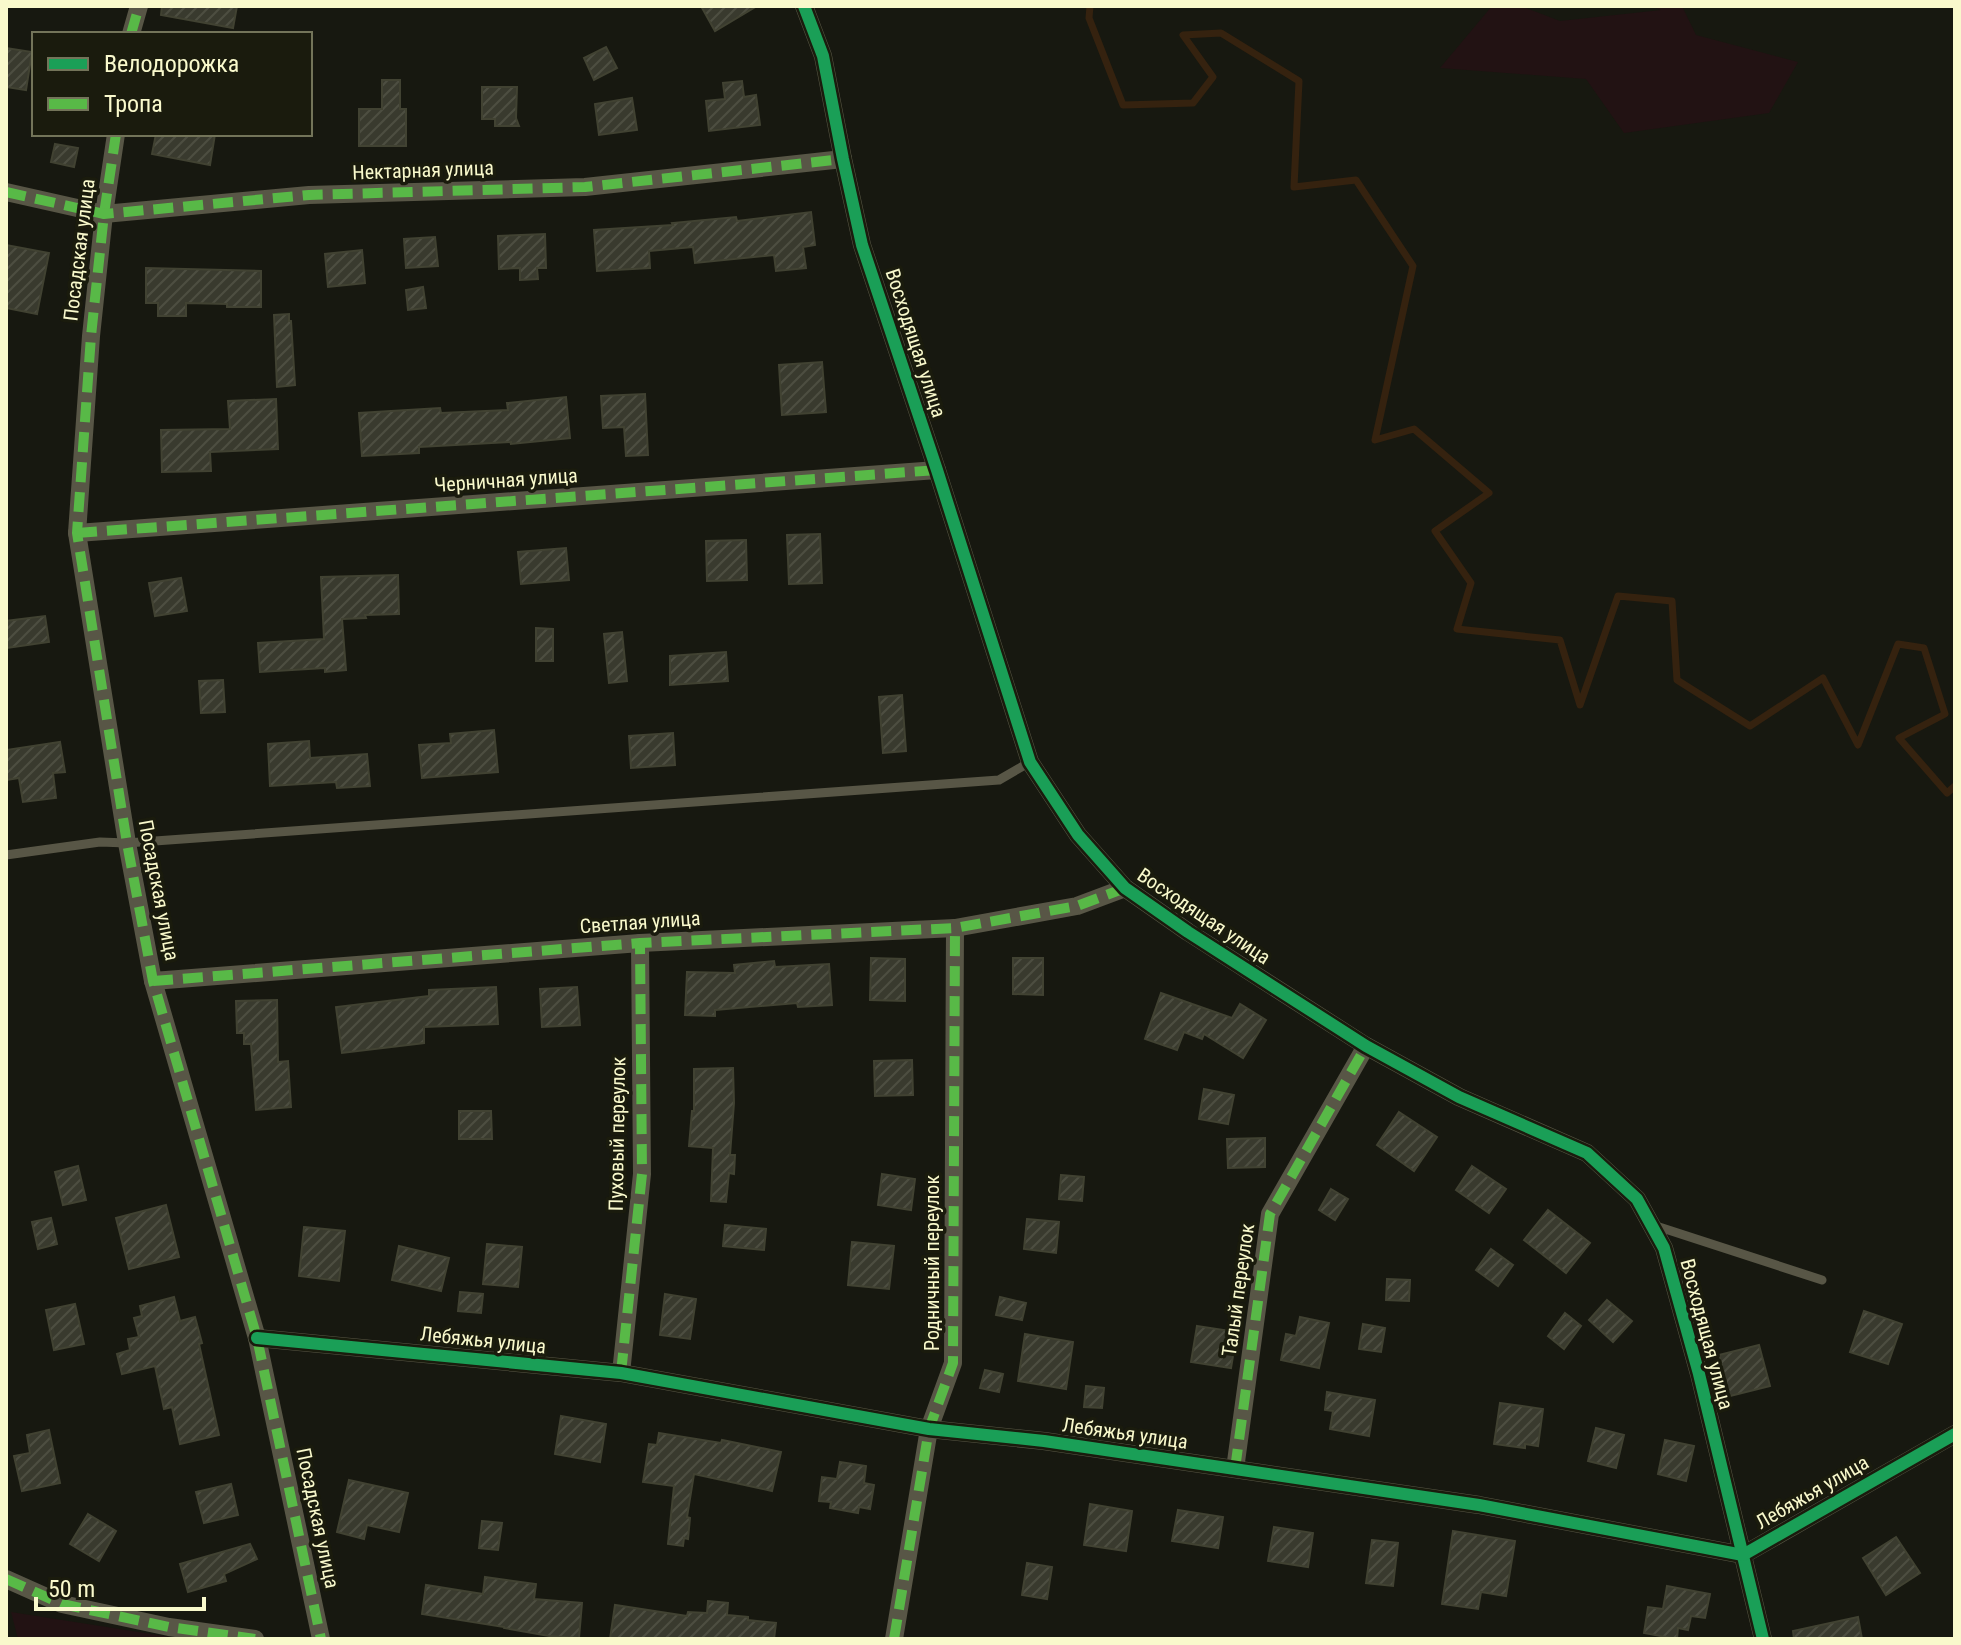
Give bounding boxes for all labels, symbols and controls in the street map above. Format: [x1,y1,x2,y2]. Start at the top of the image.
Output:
legend [32,32,312,136]
text: Велодорожка [104,50,239,78]
text: Тропа [104,90,163,118]
street label: Нектарная улица [352,156,494,184]
street label: Посадская улица [58,178,100,322]
street label: Восходящая улица [881,266,951,420]
street label: Черничная улица [434,463,578,497]
street label: Посадская улица [134,818,184,962]
street label: Восходящая улица [1133,863,1275,969]
street label: Светлая улица [579,906,701,938]
street label: Пуховый переулок [604,1056,630,1211]
street label: Родничный переулок [920,1175,944,1351]
street label: Талый переулок [1217,1222,1259,1358]
street label: Восходящая улица [1675,1256,1739,1412]
street label: Лебяжья улица [419,1321,547,1359]
street label: Лебяжья улица [1061,1412,1189,1454]
street label: Посадская улица [291,1446,345,1590]
street label: Лебяжья улица [1751,1450,1873,1534]
scale bar [36,1561,204,1611]
text: 50 m [48,1575,95,1603]

